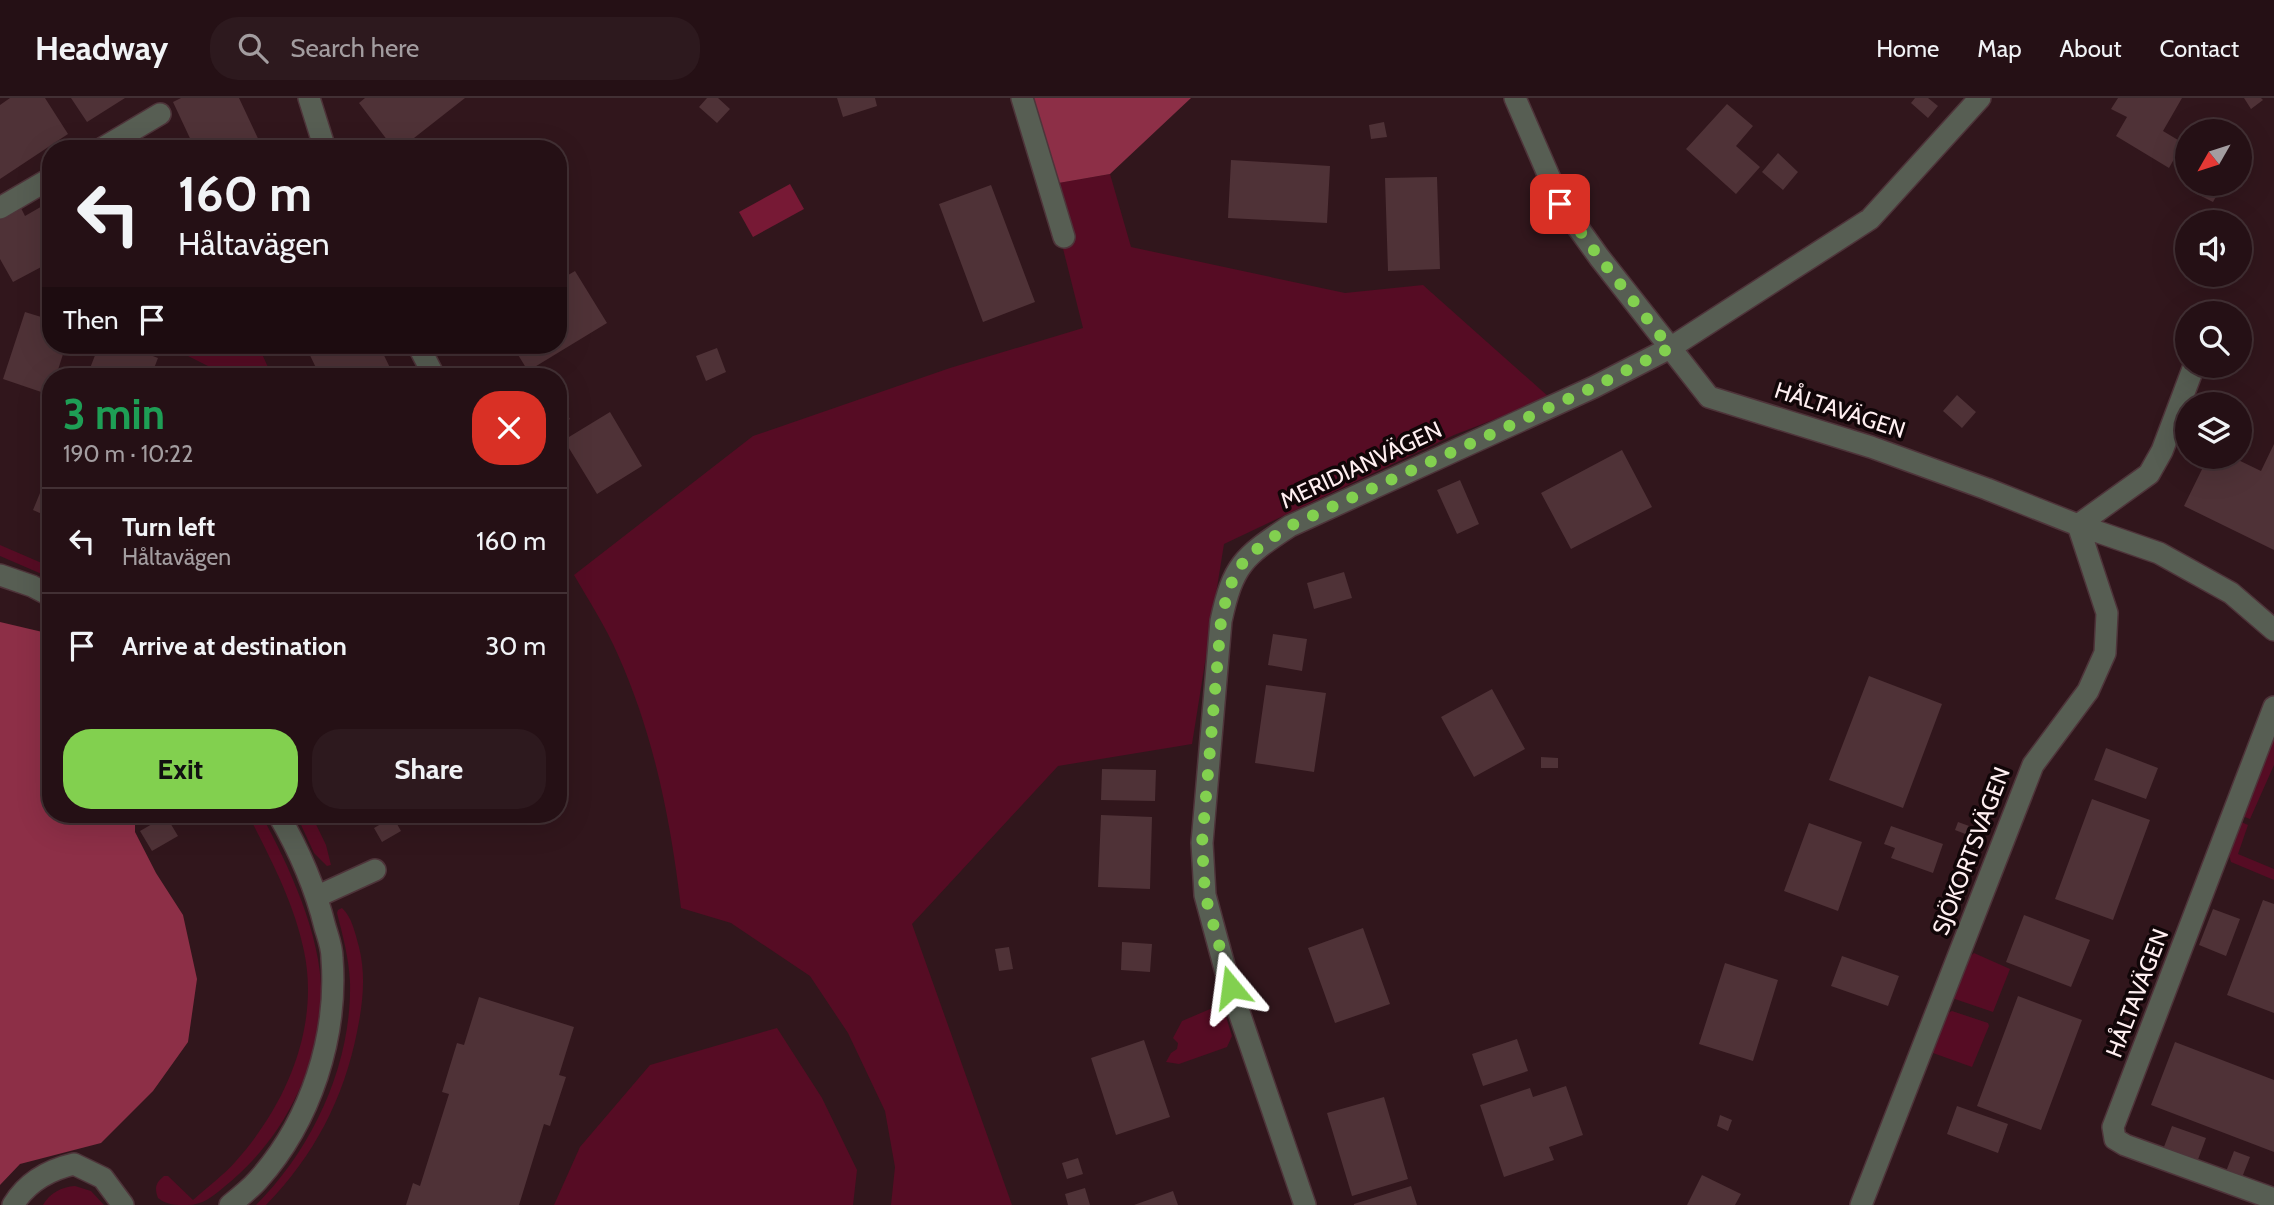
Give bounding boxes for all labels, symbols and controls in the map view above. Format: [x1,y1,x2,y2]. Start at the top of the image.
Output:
search box [210,17,700,80]
text: Headway [35,28,168,68]
icon: search [234,29,272,67]
text: Search here [290,32,419,64]
text: Home [1876,34,1939,63]
text: Map [1977,34,2022,63]
text: About [2060,34,2122,63]
text: Contact [2160,34,2239,63]
north arrow [2175,119,2252,196]
map controls [2175,119,2252,469]
text: 160 m [178,164,312,223]
icon: left [63,168,154,259]
pin [1530,174,1590,234]
icon: arrive [1541,185,1579,223]
button: sound [2175,210,2252,287]
text: Håltavägen [178,224,330,263]
icon: arrive [133,301,171,339]
button: search [2175,301,2252,378]
text: Then [63,304,119,336]
street label: HÅLTAVÄGEN [1771,375,1909,444]
text: 3 min [63,388,165,440]
button: close [472,391,546,465]
button: layers [2175,392,2252,469]
street label: MERIDIANVÄGEN [1276,415,1446,515]
text: 190 m · 10:22 [63,440,193,468]
text: Turn left [122,511,215,543]
icon: left [63,522,101,560]
text: 160 m [476,525,546,557]
text: Håltavägen [122,543,231,571]
icon: arrive [63,627,101,665]
text: Arrive at destination [122,630,347,662]
text: 30 m [485,630,546,662]
button: Exit [63,729,298,809]
button: Share [312,729,546,809]
street label: SJÖKORTSVÄGEN [1926,763,2016,939]
street label: HÅLTAVÄGEN [2099,924,2174,1061]
position arrow [1194,950,1268,1024]

